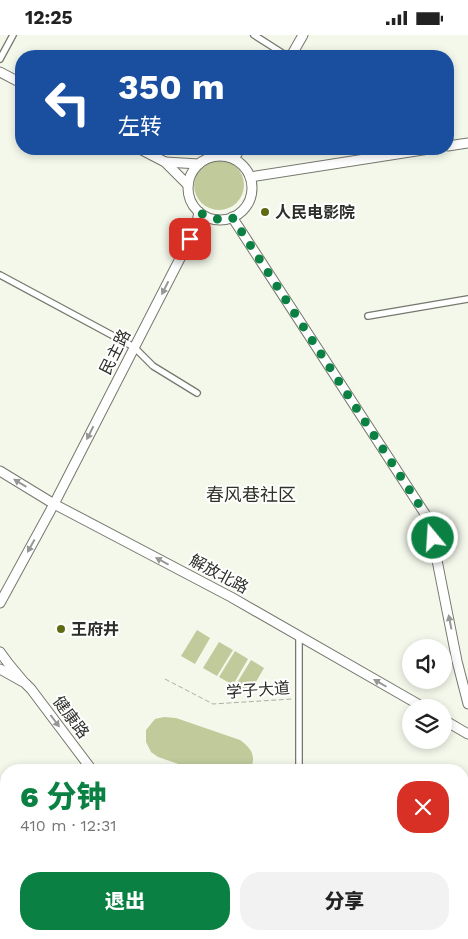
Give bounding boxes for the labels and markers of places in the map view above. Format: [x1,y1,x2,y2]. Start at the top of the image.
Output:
place label: 人民电影院 [275,203,355,222]
marker: 人民电影院 [259,206,271,218]
pin [169,218,211,260]
place label: 王府井 [71,620,119,639]
marker: 王府井 [55,623,67,635]

